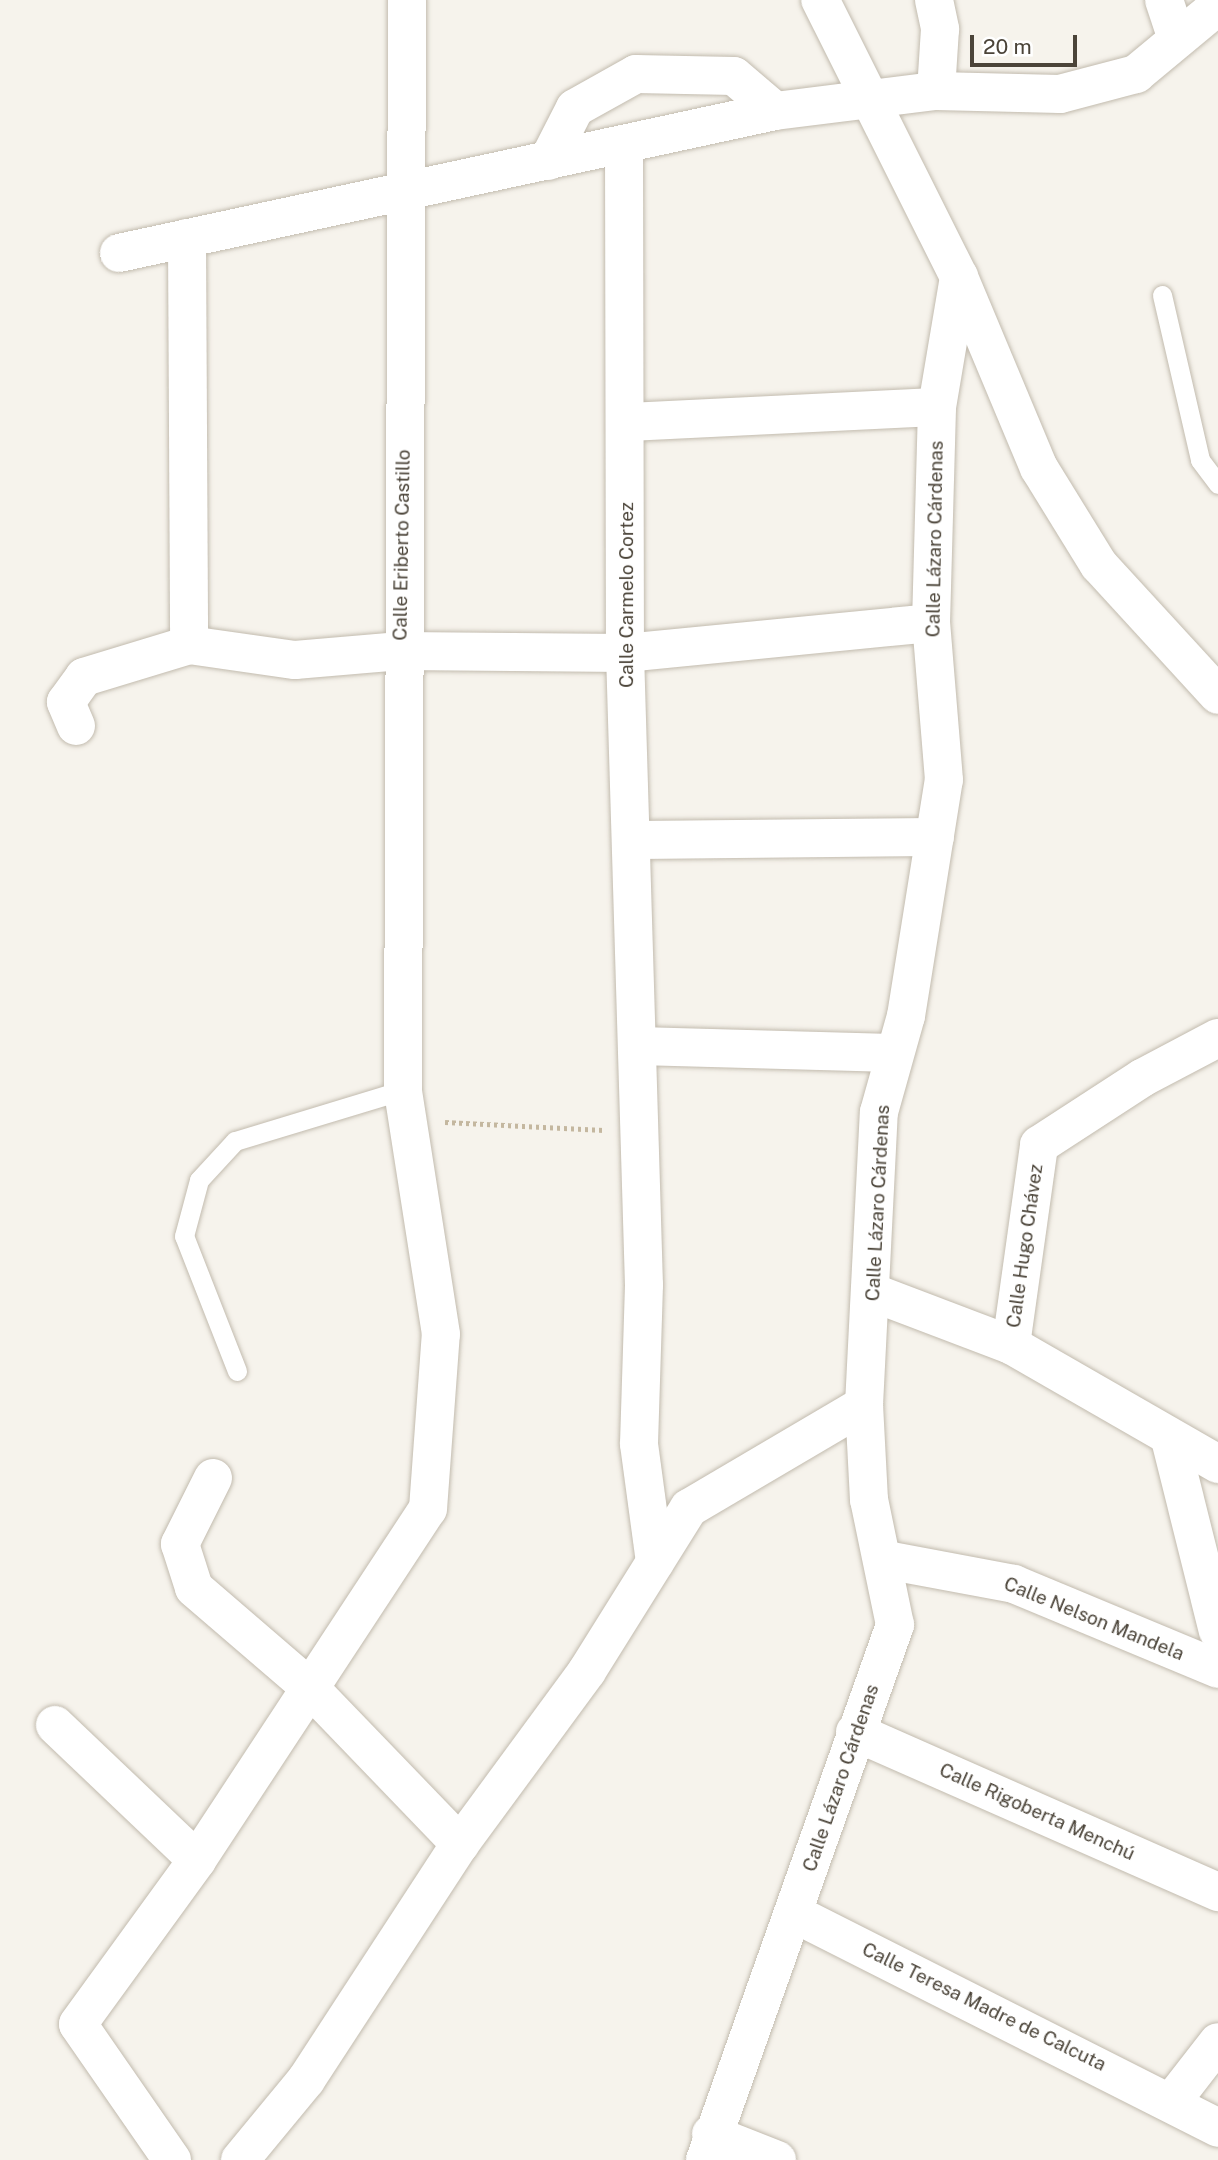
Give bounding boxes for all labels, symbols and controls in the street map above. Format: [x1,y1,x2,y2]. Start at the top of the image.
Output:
scale bar [973,21,1080,65]
text: 20 m [983,34,1032,59]
street label: Calle Lázaro Cárdenas [922,440,948,638]
street label: Calle Eriberto Castillo [389,449,415,641]
street label: Calle Carmelo Cortez [616,502,638,688]
street label: Calle Lázaro Cárdenas [861,1104,895,1302]
street label: Calle Hugo Chávez [1002,1163,1048,1329]
street label: Calle Nelson Mandela [1001,1572,1187,1666]
street label: Calle Lázaro Cárdenas [798,1681,884,1875]
street label: Calle Rigoberta Menchú [936,1759,1138,1865]
street label: Calle Teresa Madre de Calcuta [858,1938,1110,2076]

